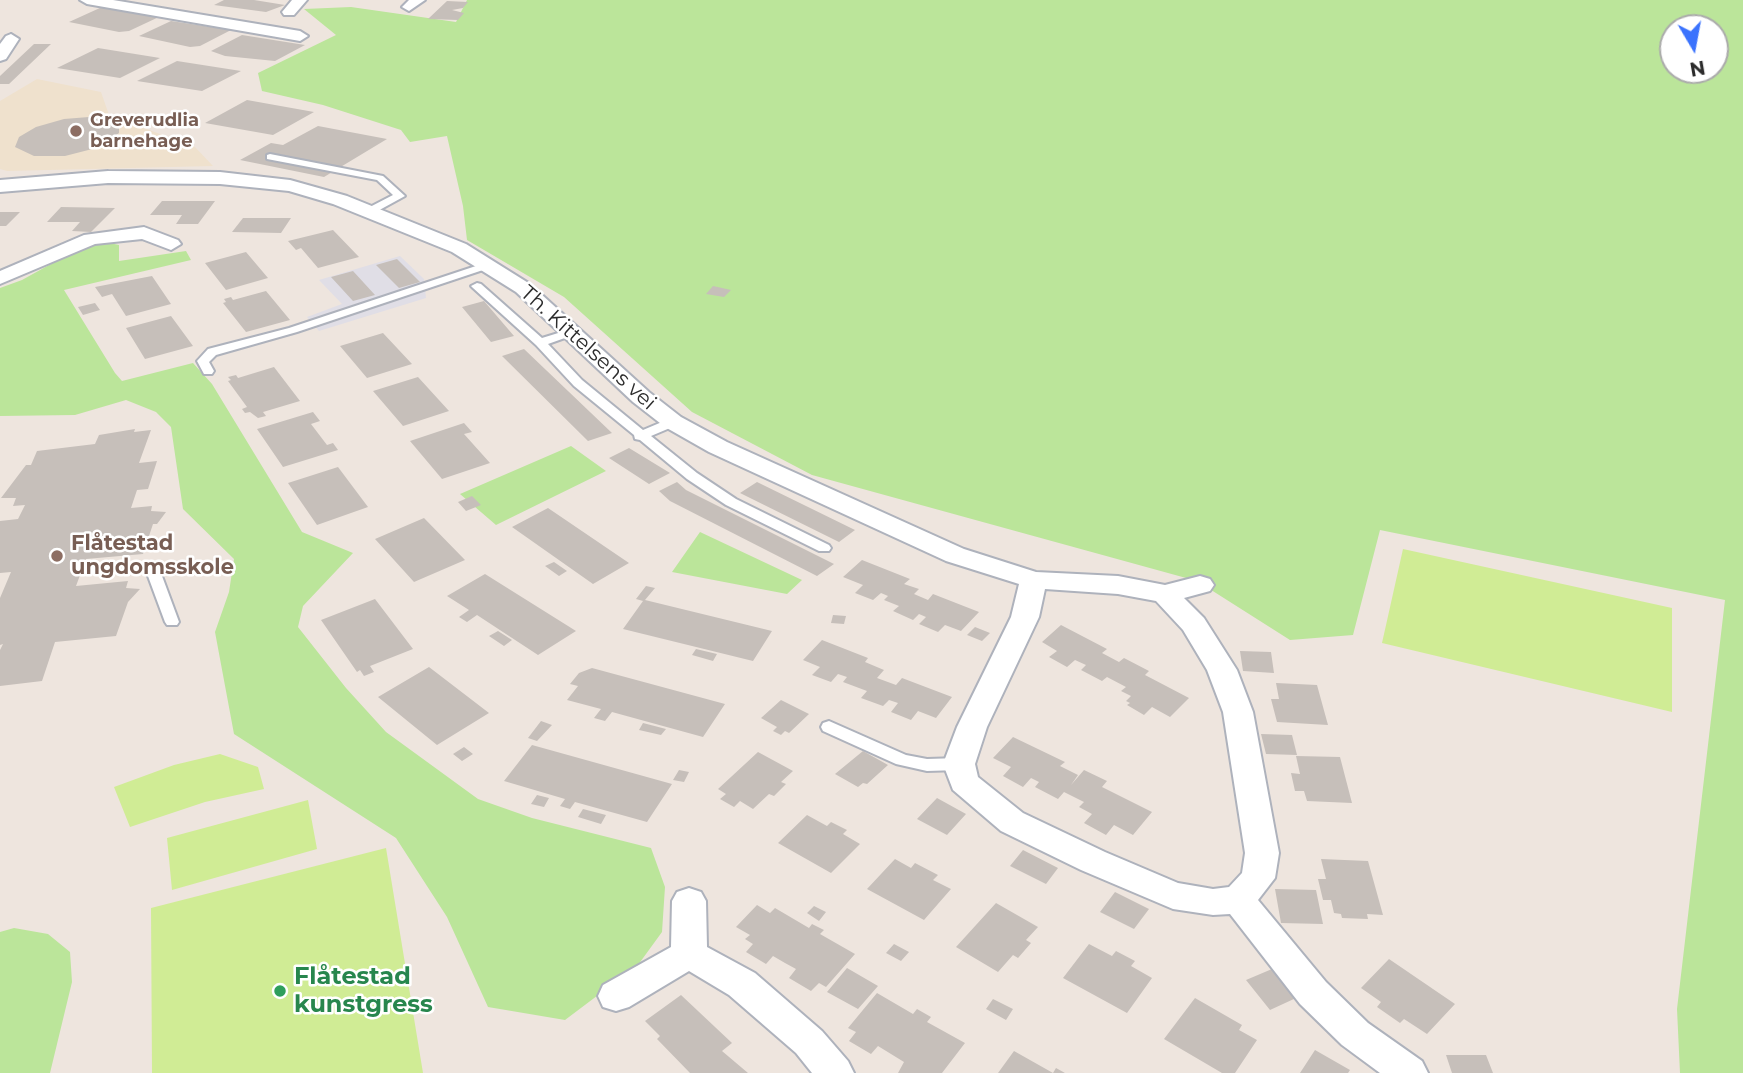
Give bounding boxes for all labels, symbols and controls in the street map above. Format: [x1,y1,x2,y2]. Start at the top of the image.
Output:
north arrow [1659,14,1729,84]
text: N [1688,56,1707,81]
place label: Greverudlia barnehage [90,110,199,152]
marker: Greverudlia barnehage [68,123,84,139]
street label: Th. Kittelsens vei [515,281,661,415]
place label: Flåtestad ungdomsskole [71,531,234,581]
marker: Flåtestad ungdomsskole [49,548,65,564]
place label: Flåtestad kunstgress [294,963,433,1019]
marker: Flåtestad kunstgress [272,983,288,999]

